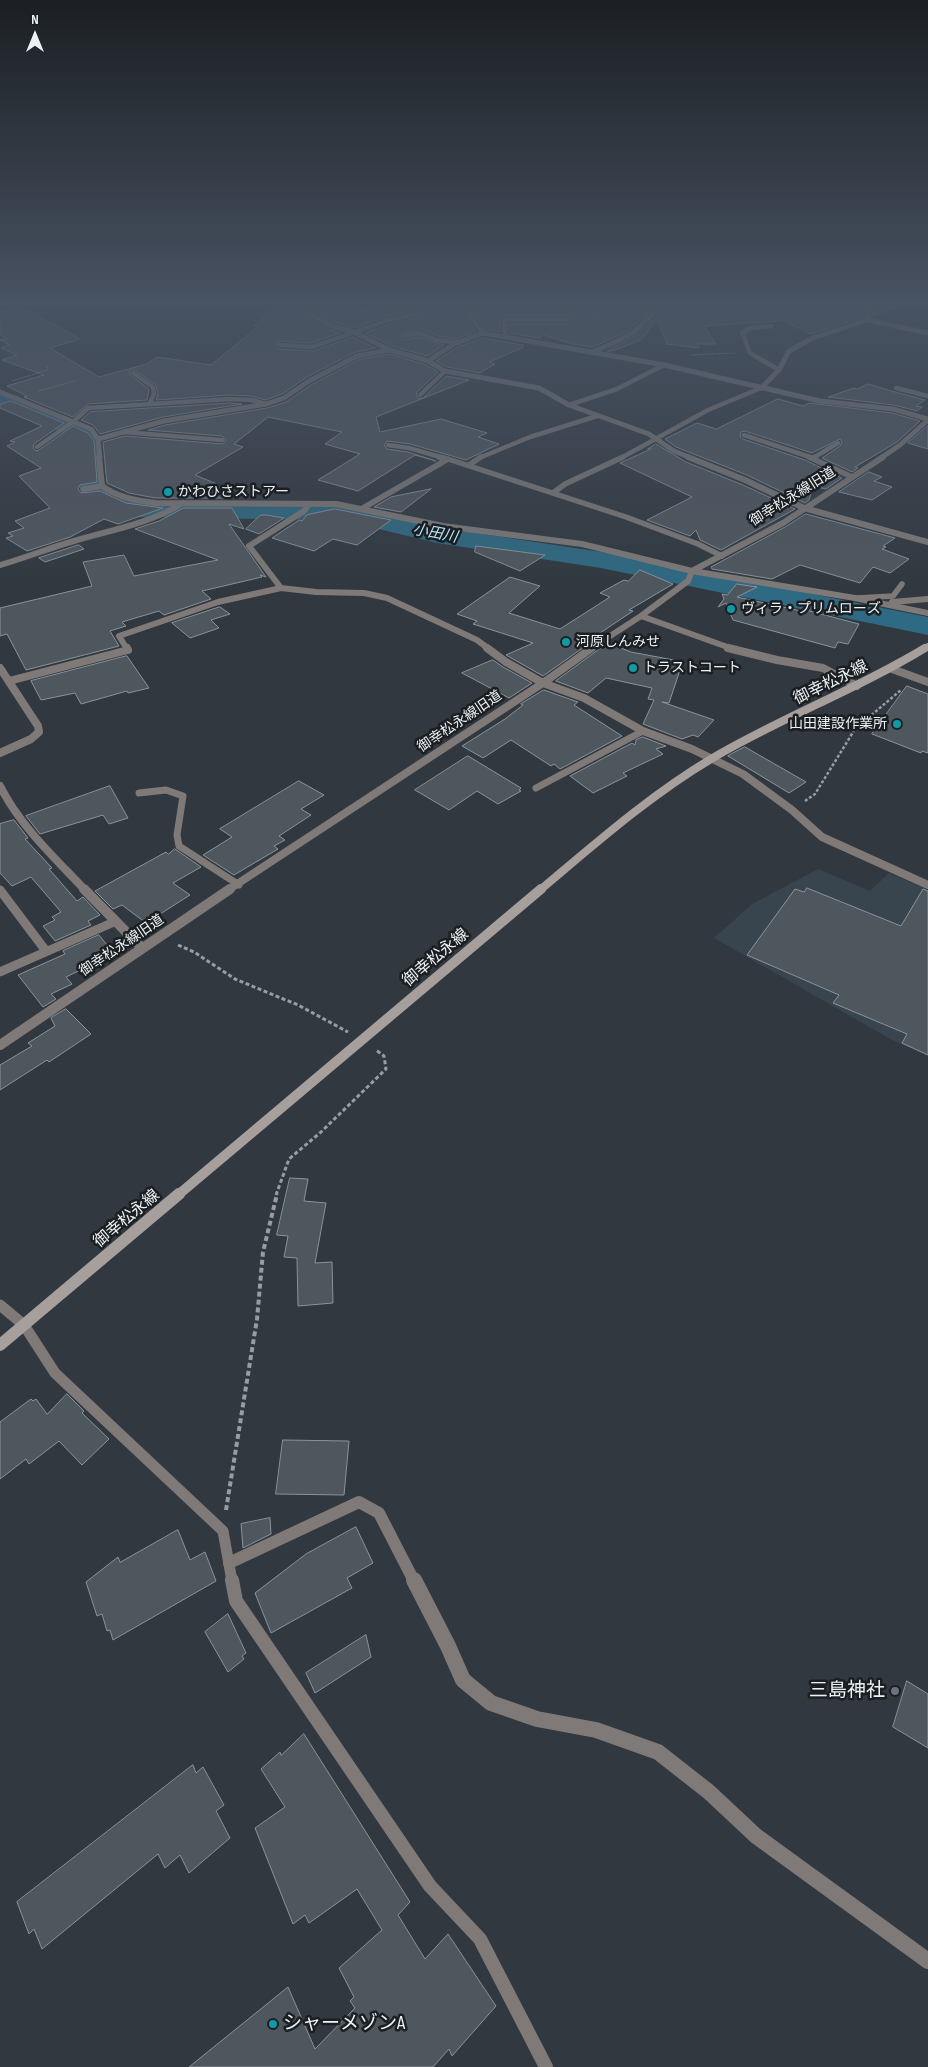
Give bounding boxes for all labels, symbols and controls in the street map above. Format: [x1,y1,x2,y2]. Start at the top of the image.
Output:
north arrow [10,10,60,60]
text: N [31,11,39,28]
street label: 御幸松永線旧道 [747,464,839,530]
place label: かわひさストアー [178,484,289,500]
marker: かわひさストアー [162,486,174,498]
water label: 小田川 [411,521,459,547]
place label: ヴィラ・プリムローズ [741,601,881,617]
marker: ヴィラ・プリムローズ [725,603,737,615]
place label: 河原しんみせ [576,634,660,650]
marker: 河原しんみせ [560,636,572,648]
street label: 御幸松永線 [791,657,871,709]
place label: トラストコート [643,660,741,676]
marker: トラストコート [627,662,639,674]
street label: 御幸松永線旧道 [415,688,505,756]
place label: 山田建設作業所 [789,716,887,732]
marker: 山田建設作業所 [891,718,903,730]
street label: 御幸松永線旧道 [77,912,167,980]
street label: 御幸松永線 [399,925,473,991]
street label: 御幸松永線 [90,1186,164,1252]
place label: 三島神社 [809,1680,885,1702]
marker: 三島神社 [889,1685,901,1697]
place label: シャーメゾンA [283,2013,405,2035]
marker: シャーメゾンA [267,2018,279,2030]

